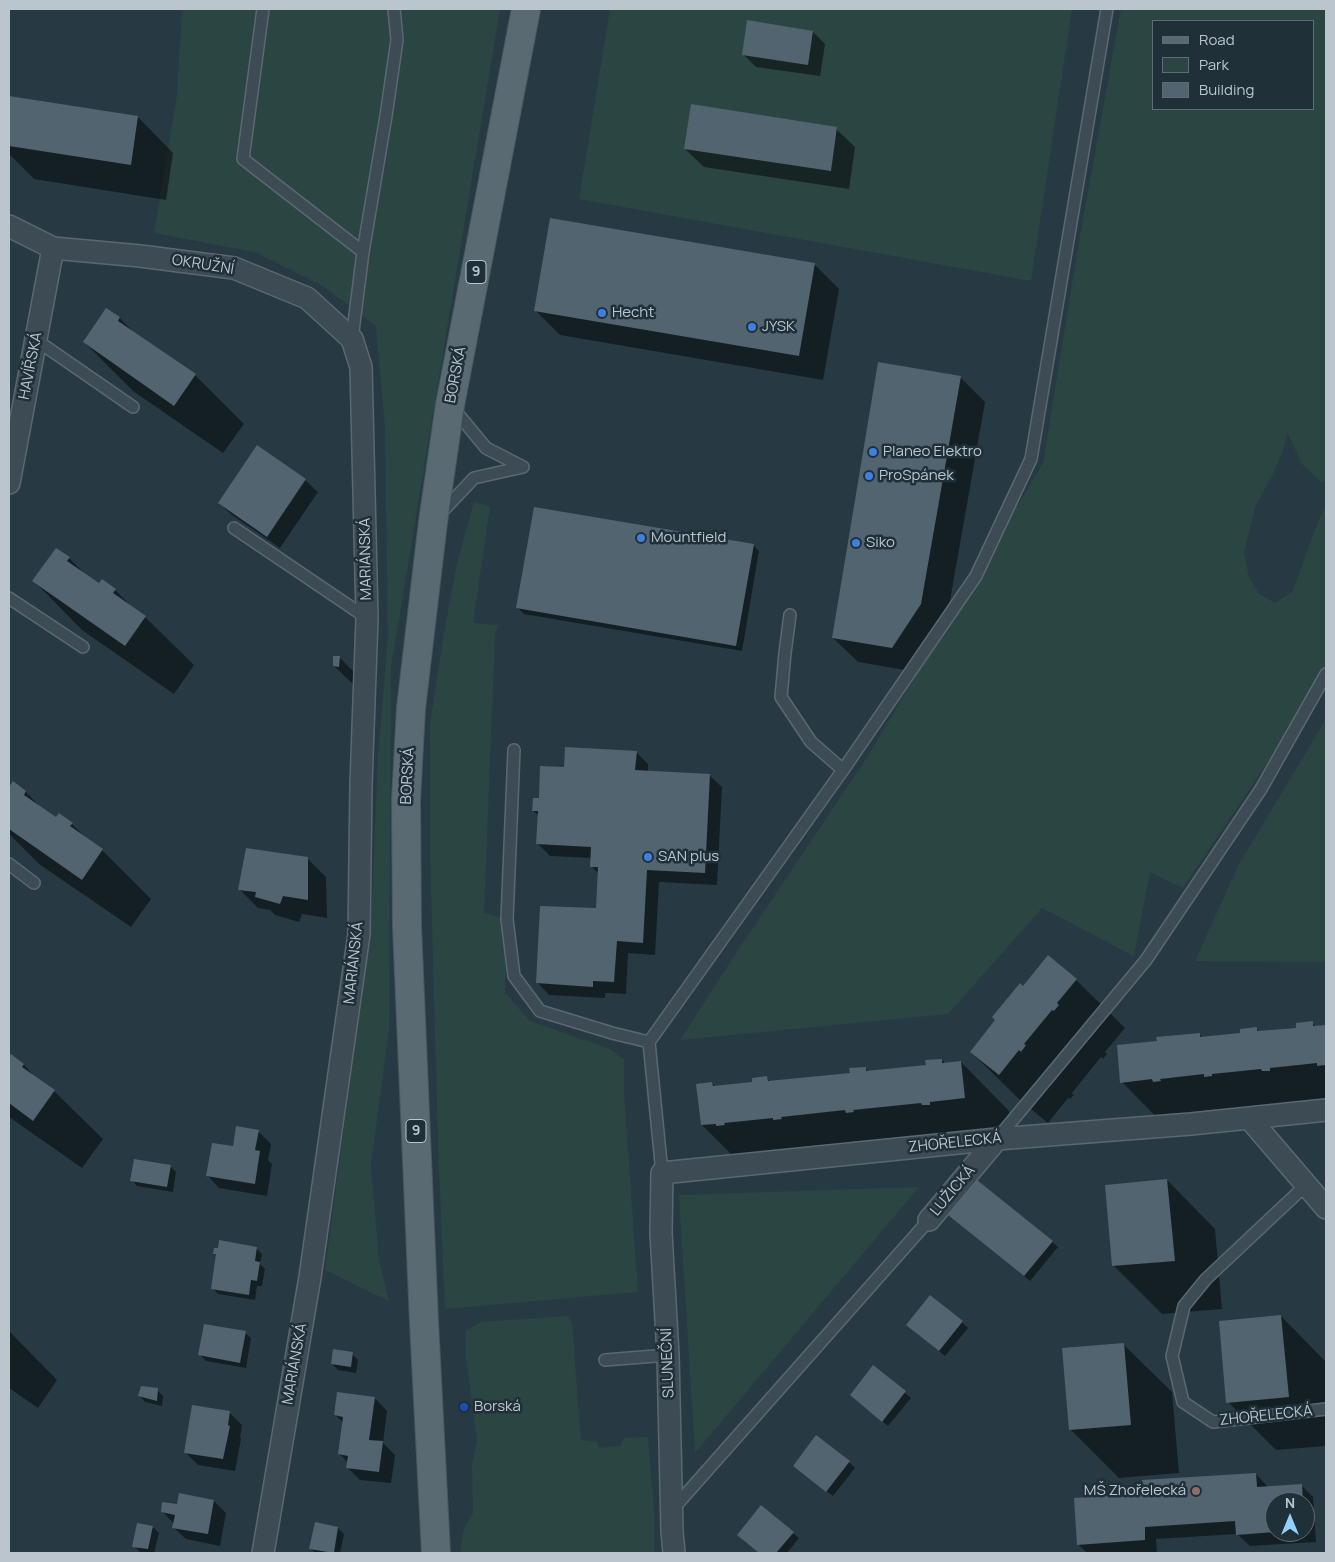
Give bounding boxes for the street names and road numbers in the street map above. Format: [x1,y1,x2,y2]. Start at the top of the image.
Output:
street label: OKRUŽNÍ [171,251,235,279]
road number: 9 [466,260,486,284]
street label: HAVÍŘSKÁ [16,331,46,401]
street label: BORSKÁ [442,345,470,405]
street label: MARIÁNSKÁ [356,518,376,600]
street label: BORSKÁ [398,747,418,805]
street label: MARIÁNSKÁ [341,921,367,1005]
road number: 9 [406,1120,426,1142]
street label: ZHOŘELECKÁ [908,1129,1002,1157]
street label: LUŽICKÁ [927,1162,979,1220]
street label: MARIÁNSKÁ [279,1322,311,1406]
street label: SLUNEČNÍ [658,1328,678,1398]
street label: ZHOŘELECKÁ [1219,1402,1313,1430]

